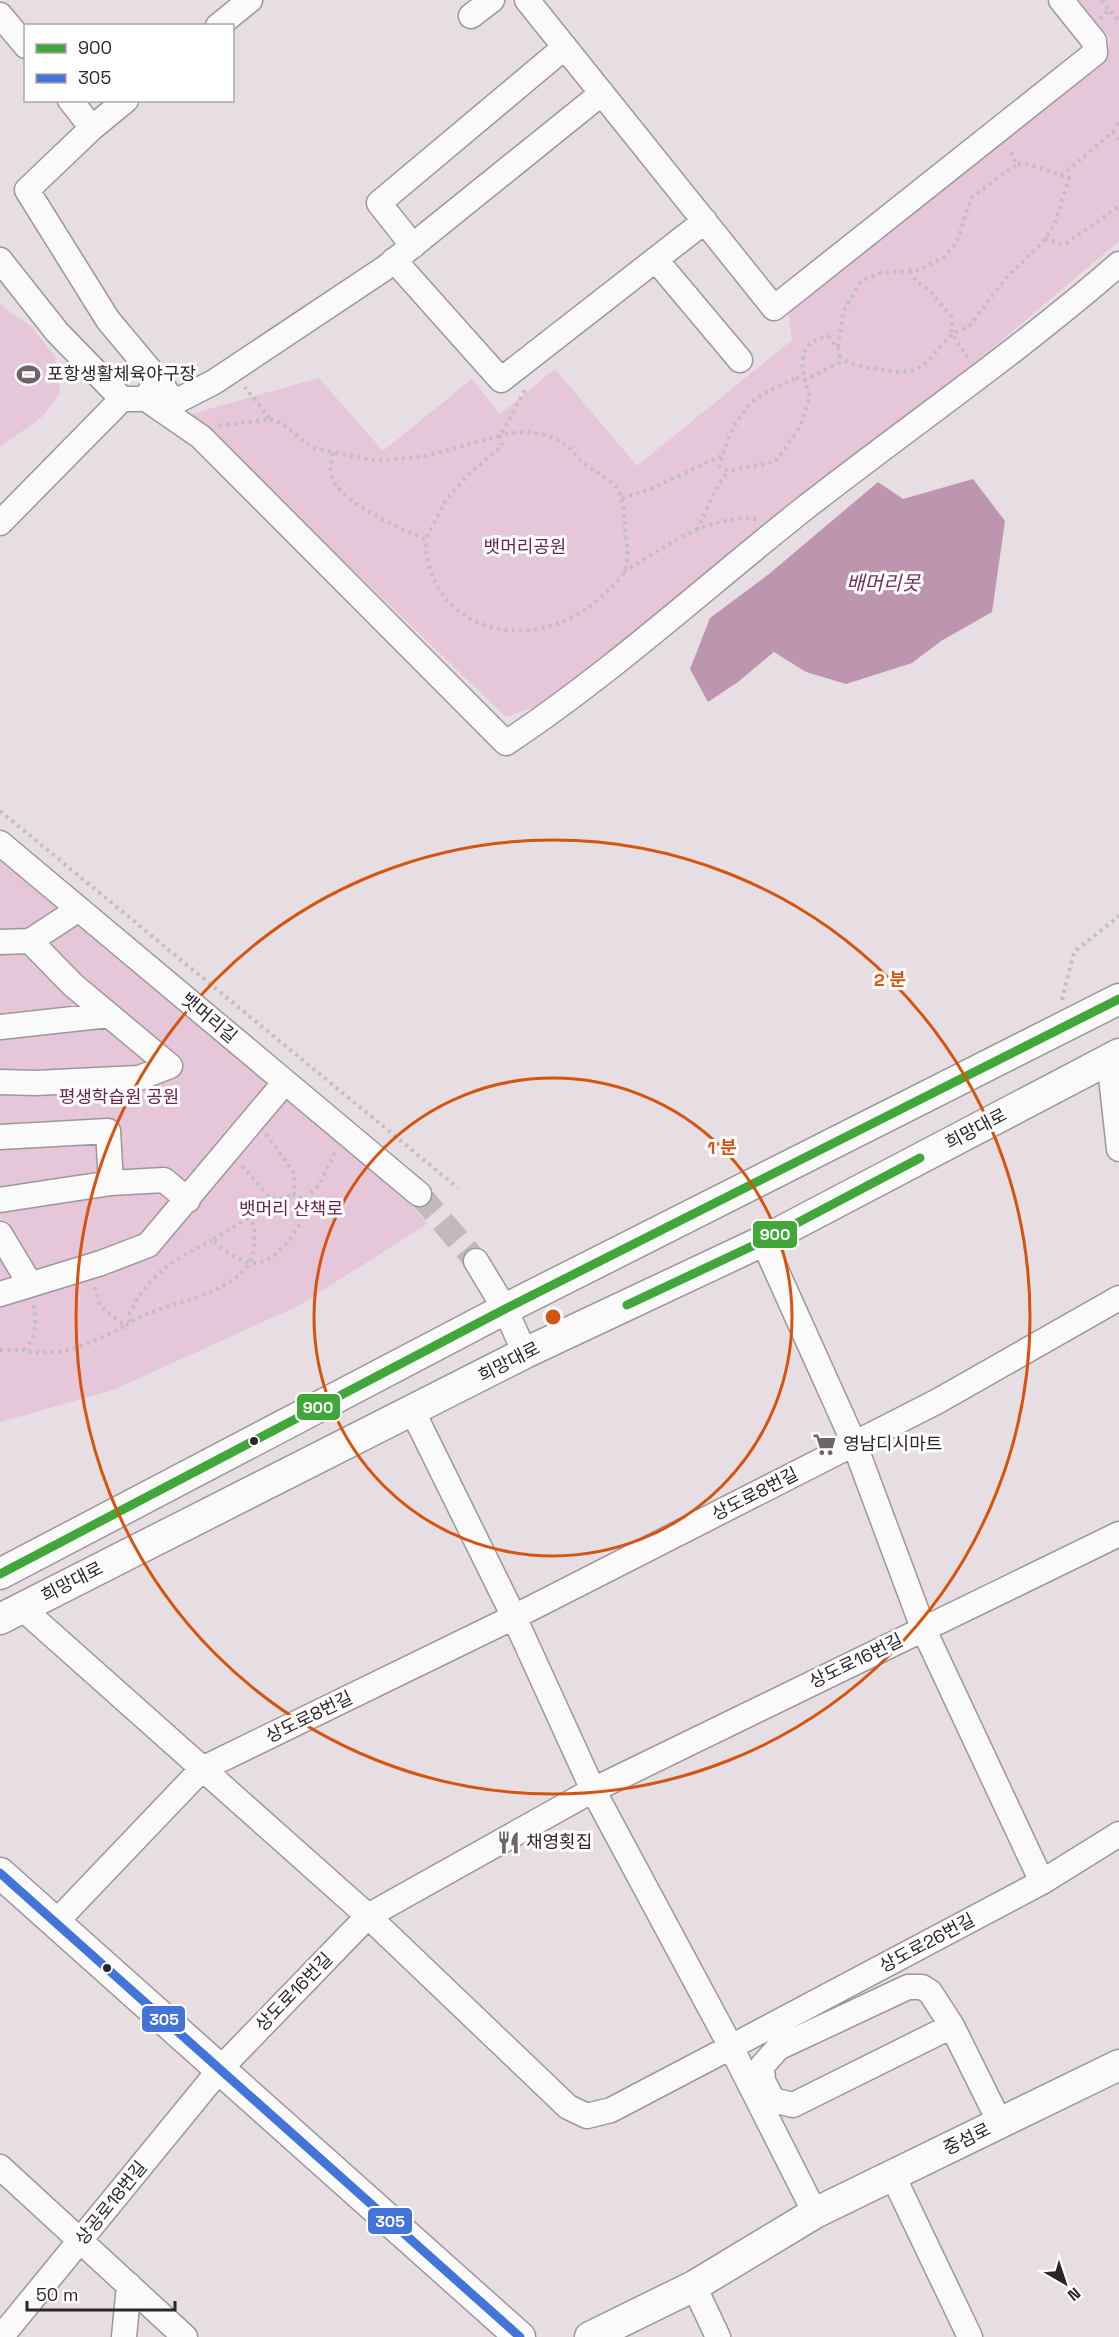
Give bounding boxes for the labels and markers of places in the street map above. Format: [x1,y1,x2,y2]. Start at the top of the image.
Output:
sports icon: 포항생활체육야구장 [16,361,42,387]
place label: 포항생활체육야구장 [47,362,196,385]
centre of rings [543,1307,563,1327]
supermarket icon: 영남디시마트 [812,1431,838,1457]
place label: 영남디시마트 [843,1432,942,1455]
unlabelled marker [248,1435,260,1447]
restaurant icon: 채영횟집 [495,1829,521,1855]
place label: 채영횟집 [526,1830,592,1853]
unlabelled marker [101,1962,113,1974]

